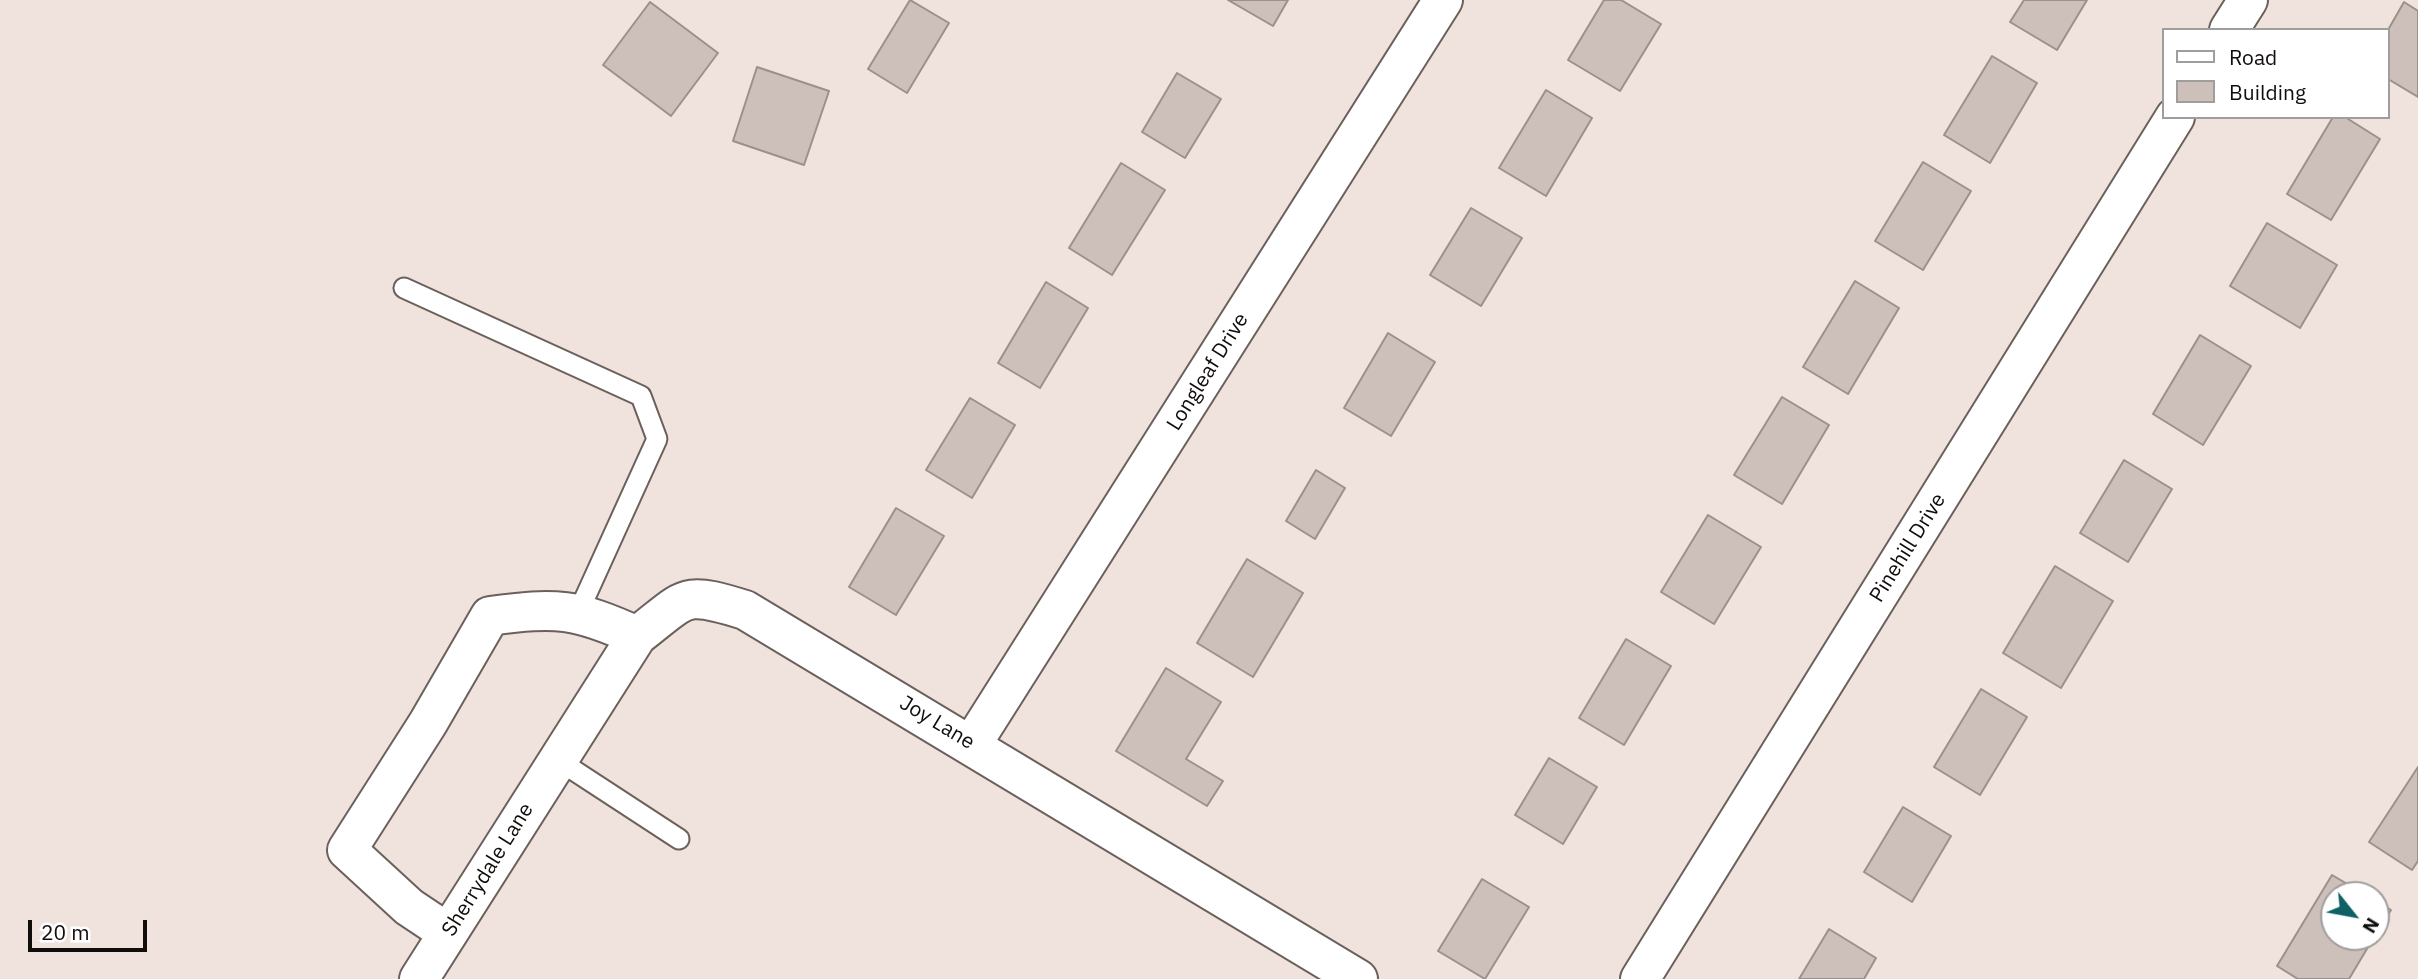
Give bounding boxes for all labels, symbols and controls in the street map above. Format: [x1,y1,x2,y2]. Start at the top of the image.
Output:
legend [2162,28,2390,119]
text: Road [2229,43,2277,71]
text: Building [2229,78,2306,106]
street label: Longleaf Drive [1162,308,1254,436]
street label: Pinehill Drive [1865,489,1951,607]
street label: Joy Lane [895,691,979,755]
street label: Sherrydale Lane [437,799,539,941]
north arrow [2320,881,2390,951]
scale bar [32,906,150,950]
text: N [2357,914,2385,938]
text: 20 m [41,918,90,946]

